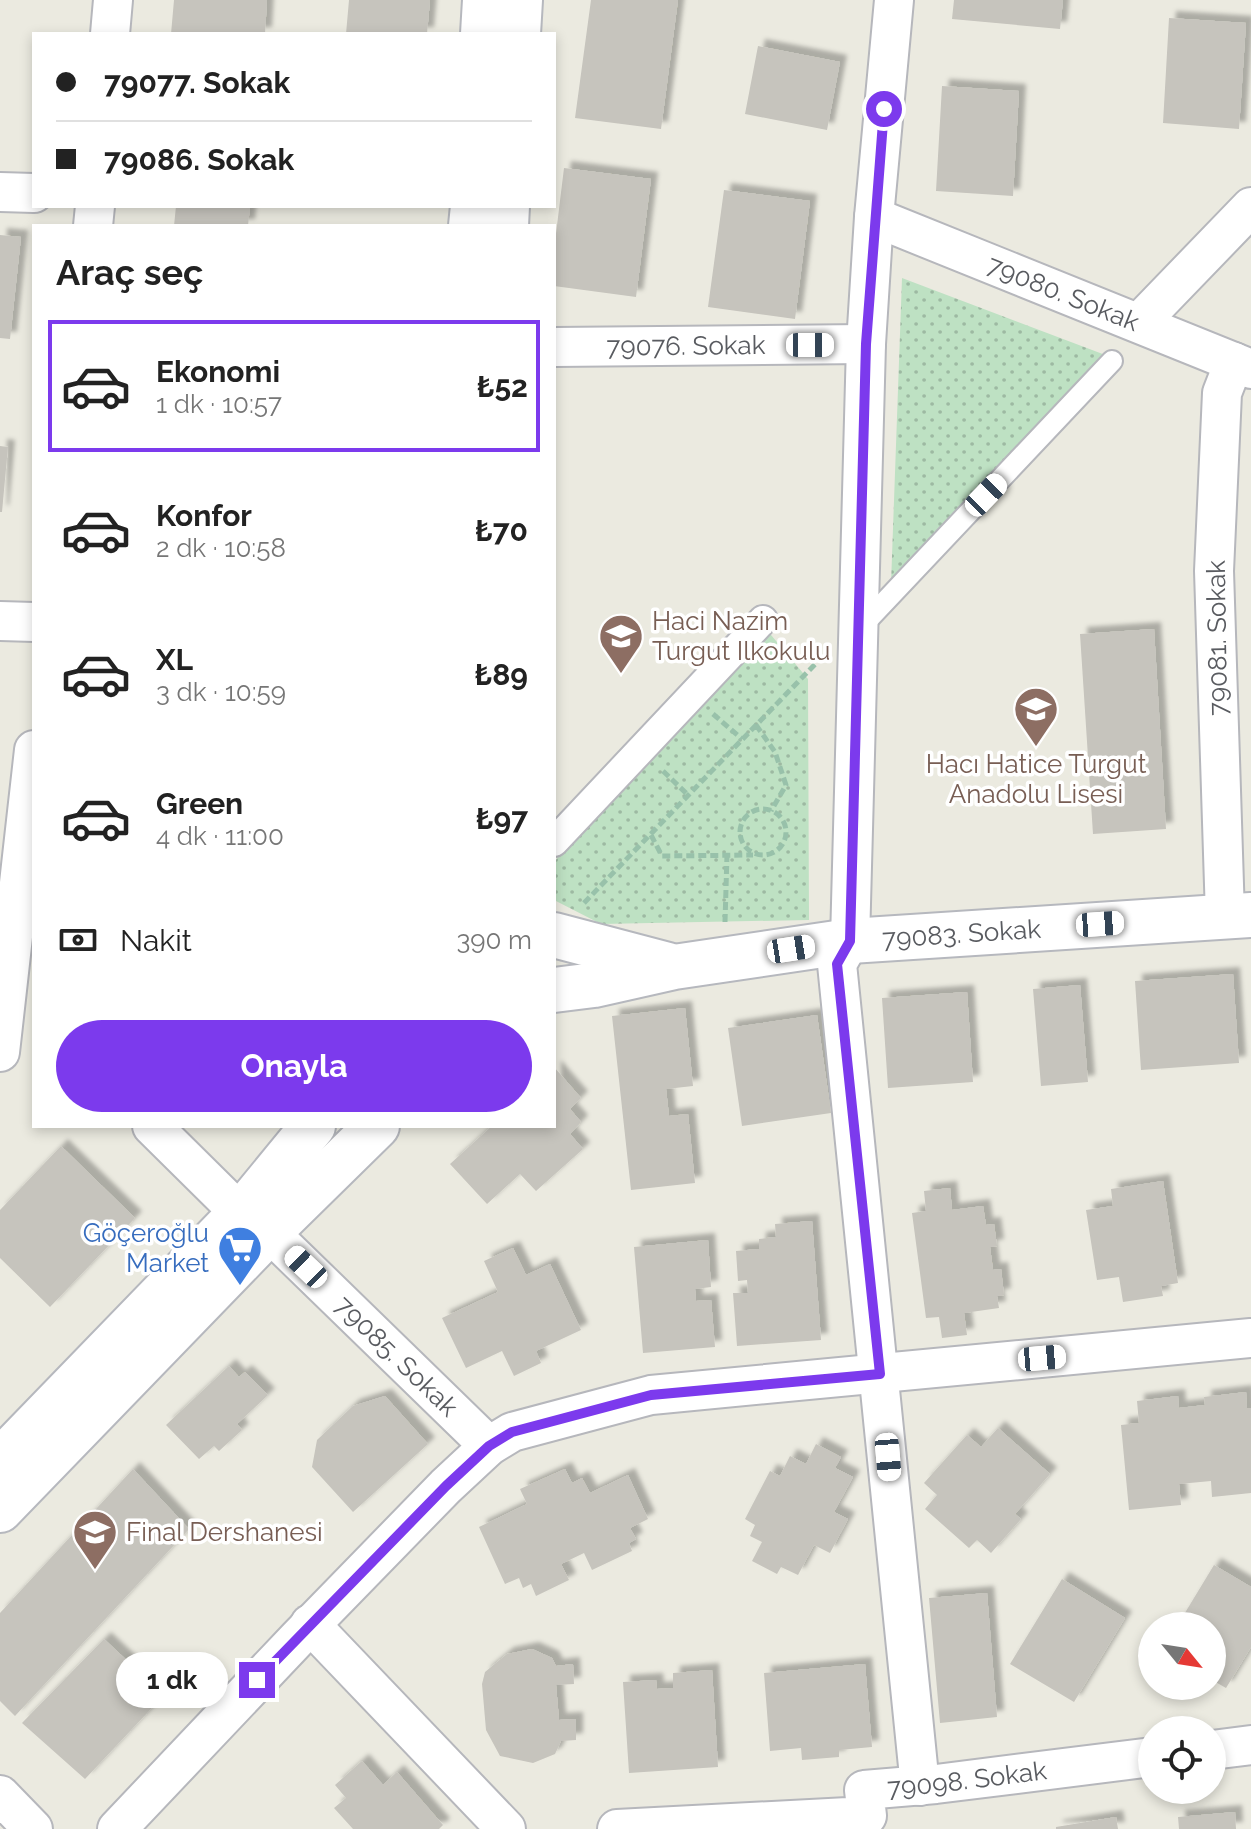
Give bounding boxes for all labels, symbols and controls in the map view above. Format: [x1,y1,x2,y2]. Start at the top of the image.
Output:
text: 79077. Sokak [104,65,290,100]
route start [866,91,902,127]
text: 79086. Sokak [104,142,294,177]
street label: 79080. Sokak [983,249,1144,337]
text: Araç seç [56,251,203,293]
street label: 79076. Sokak [606,330,766,361]
car [786,333,834,357]
icon: car [60,350,132,422]
text: Ekonomi [156,354,280,389]
text: ₺52 [477,369,528,404]
text: 1 dk · 10:57 [156,389,282,419]
car [961,469,1011,521]
icon: car [60,494,132,566]
text: Konfor [156,498,252,533]
text: ₺70 [475,513,528,548]
text: 2 dk · 10:58 [156,533,286,563]
street label: 79081. Sokak [1201,560,1233,716]
place label: Haci Nazim Turgut Ilkokulu [652,606,831,666]
school or university icon: Haci Nazim Turgut Ilkokulu [597,612,645,675]
icon: car [60,638,132,710]
text: XL [156,642,193,677]
text: ₺89 [474,657,528,692]
text: 3 dk · 10:59 [156,677,286,707]
school or university icon: Hacı Hatice Turgut Anadolu Lisesi [1012,685,1060,748]
place label: Hacı Hatice Turgut Anadolu Lisesi [926,749,1147,809]
icon: car [60,782,132,854]
text: Green [156,786,243,821]
text: ₺97 [476,801,528,836]
text: 4 dk · 11:00 [156,821,284,851]
car [1075,910,1125,938]
street label: 79083. Sokak [881,914,1042,954]
icon: cash [56,918,100,962]
text: Nakit [120,923,192,958]
text: 390 m [456,925,532,955]
car [765,933,817,965]
button: Onayla [56,1020,532,1112]
place label: Göçeroğlu Market [83,1218,209,1278]
supermarket icon: Göçeroğlu Market [216,1224,264,1287]
car [280,1242,332,1292]
street label: 79085. Sokak [329,1290,464,1422]
car [1017,1344,1067,1372]
car [874,1432,902,1482]
school or university icon: Final Dershanesi [71,1508,119,1571]
place label: Final Dershanesi [126,1517,323,1547]
north arrow [1138,1612,1226,1700]
map controls [1138,1612,1226,1804]
callout: 1 dk [117,1652,229,1708]
route end [239,1662,275,1698]
text: 1 dk [147,1665,197,1695]
button: locate [1138,1716,1226,1804]
street label: 79098. Sokak [886,1755,1049,1803]

